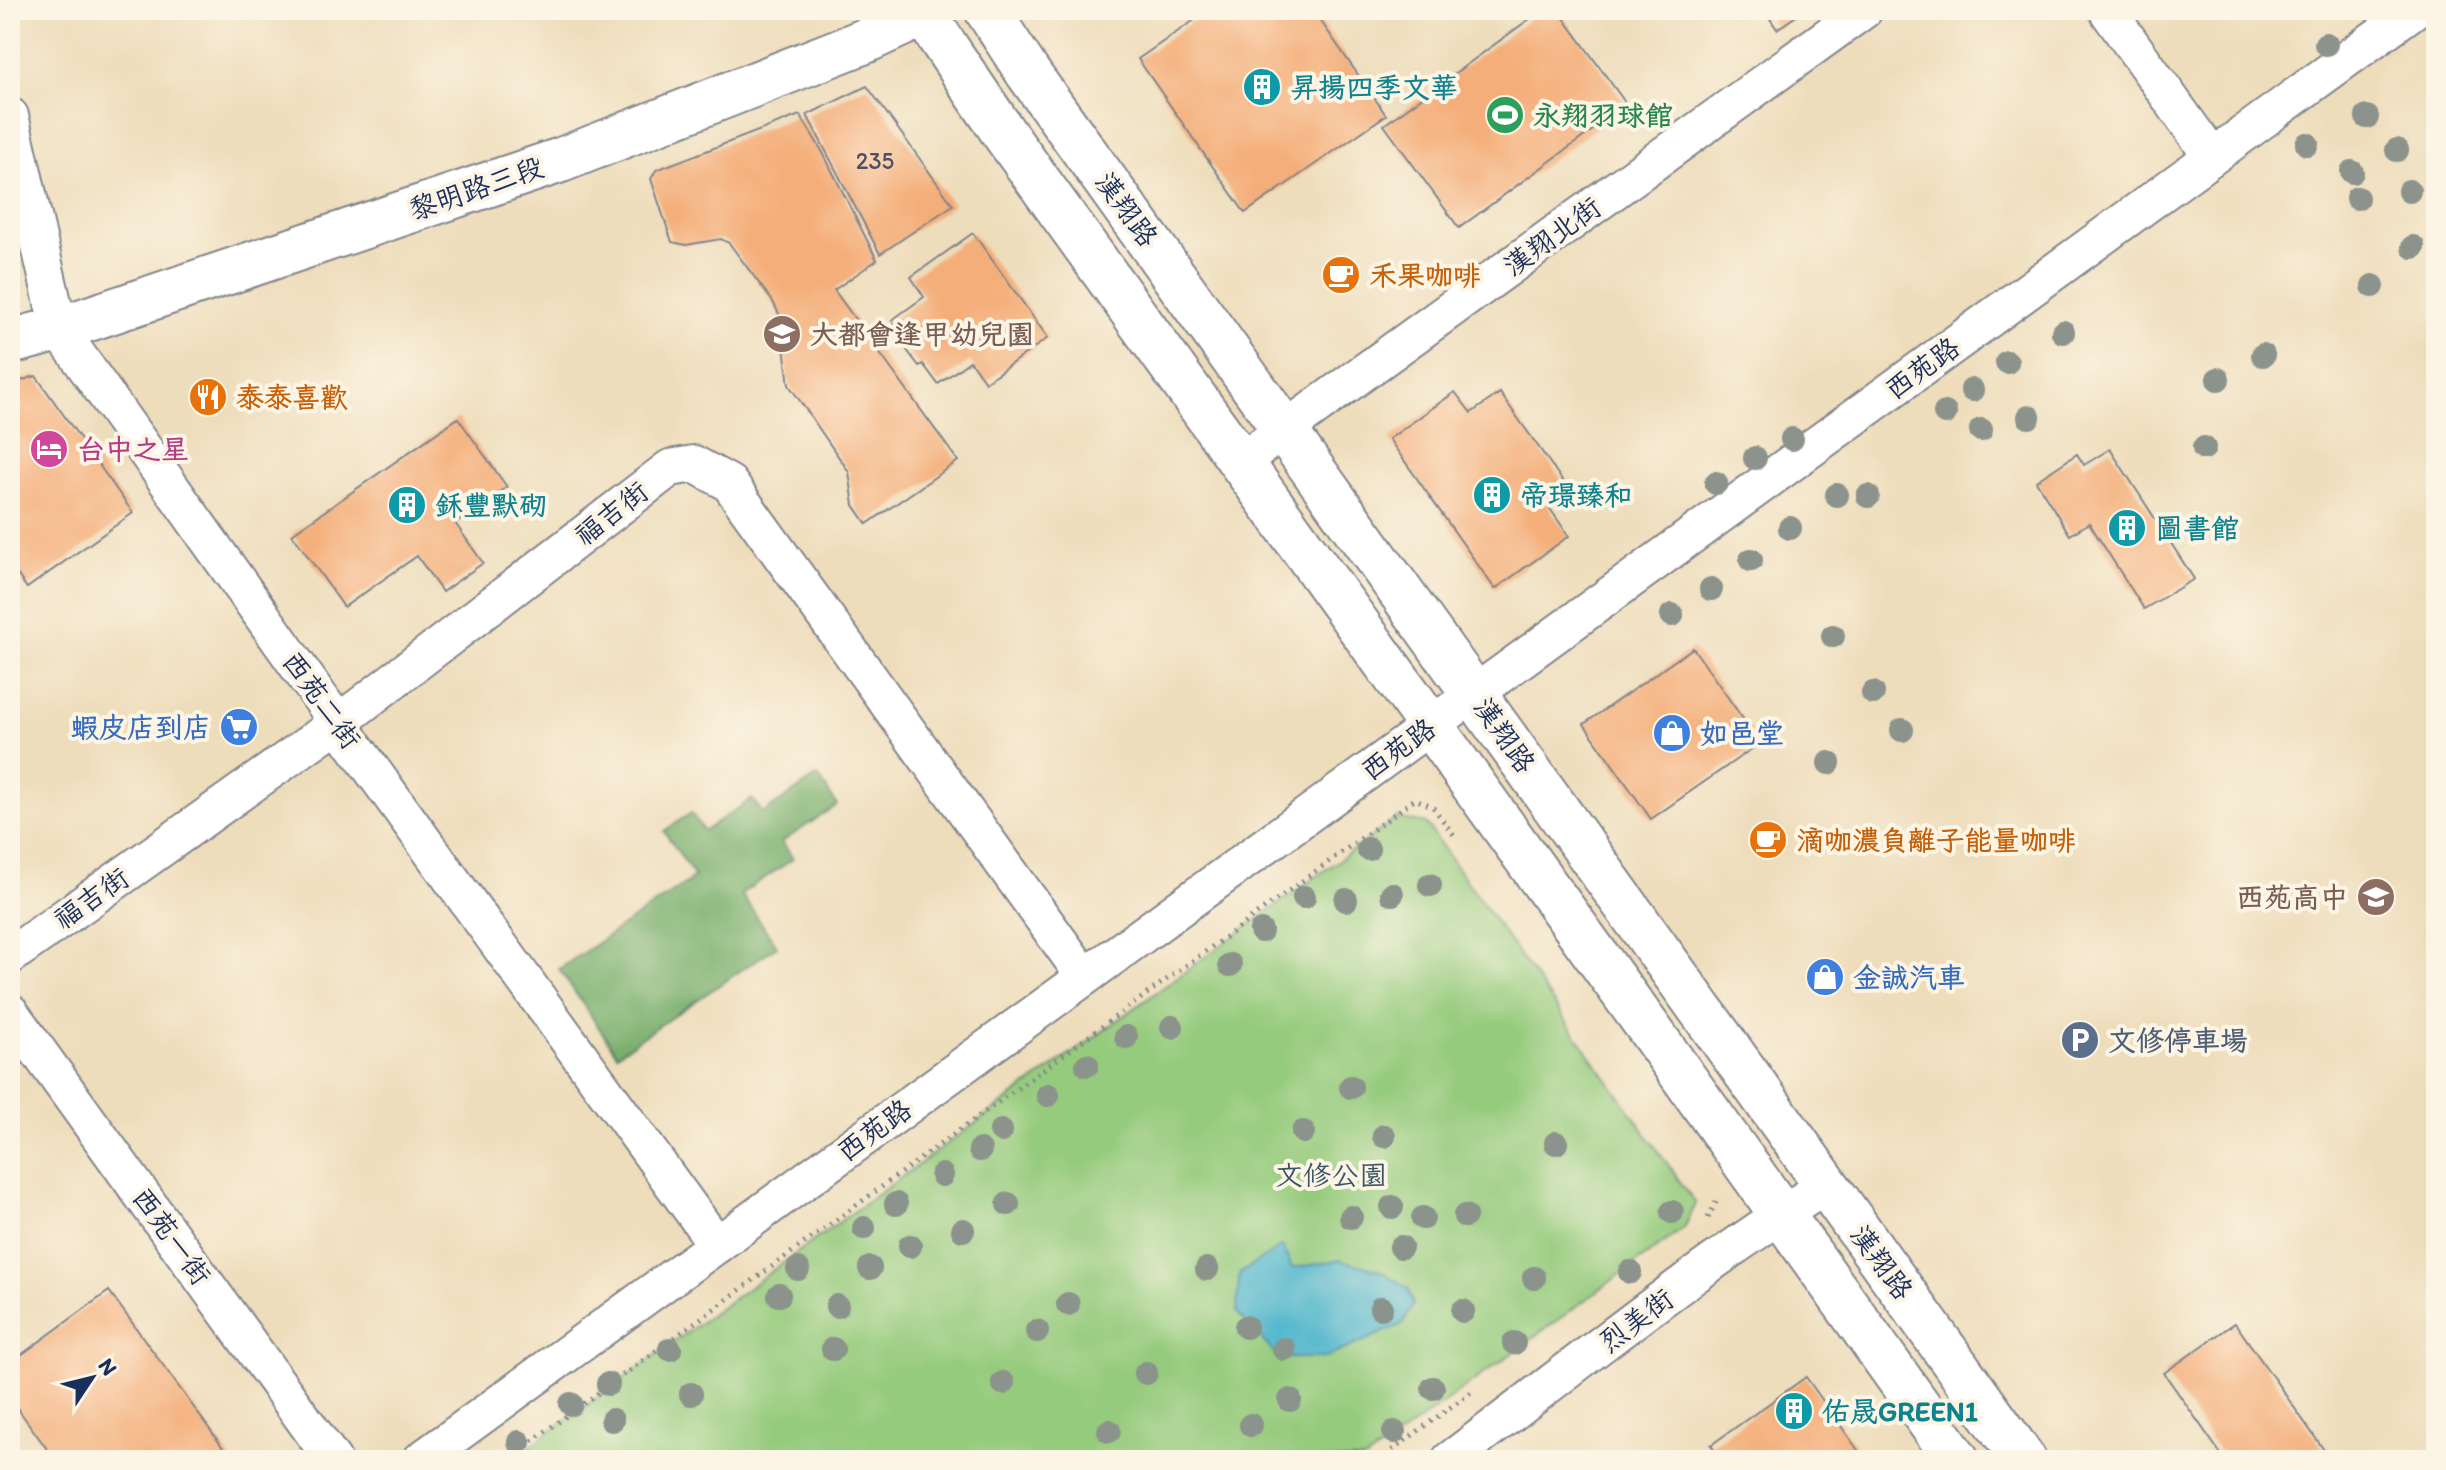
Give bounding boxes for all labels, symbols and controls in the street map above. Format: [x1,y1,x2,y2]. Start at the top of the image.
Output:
building icon: 昇揚四季文華 [1241,66,1283,108]
place label: 昇揚四季文華 [1290,70,1458,104]
sports icon: 永翔羽球館 [1484,94,1526,136]
place label: 永翔羽球館 [1533,98,1673,132]
house number: 235 [856,146,894,175]
street label: 黎明路三段 [404,149,548,227]
street label: 漢翔路 [1089,165,1165,253]
street label: 漢翔北街 [1497,189,1607,283]
cafe icon: 禾果咖啡 [1320,254,1362,296]
place label: 禾果咖啡 [1369,258,1481,292]
school or university icon: 大都會逢甲幼兒園 [761,313,803,355]
place label: 大都會逢甲幼兒園 [810,317,1034,351]
street label: 西苑路 [1878,330,1966,406]
restaurant icon: 泰泰喜歡 [187,376,229,418]
place label: 泰泰喜歡 [236,380,348,414]
hotel icon: 台中之星 [28,428,70,470]
place label: 台中之星 [77,432,189,466]
street label: 福吉街 [567,474,655,552]
building icon: 帝璟臻和 [1471,474,1513,516]
place label: 帝璟臻和 [1520,478,1632,512]
building icon: 鉌豐默砌 [386,484,428,526]
place label: 鉌豐默砌 [435,488,547,522]
building icon: 圖書館 [2106,507,2148,549]
place label: 圖書館 [2155,511,2239,545]
street label: 西苑二街 [275,645,369,755]
street label: 漢翔路 [1467,691,1543,779]
supermarket icon: 蝦皮店到店 [218,706,260,748]
place label: 蝦皮店到店 [71,710,211,744]
street label: 西苑路 [1354,711,1442,787]
shop icon: 如邑堂 [1651,712,1693,754]
place label: 如邑堂 [1700,716,1784,750]
cafe icon: 滴咖濃負離子能量咖啡 [1747,819,1789,861]
place label: 滴咖濃負離子能量咖啡 [1796,823,2076,857]
street label: 福吉街 [47,860,135,936]
school or university icon: 西苑高中 [2355,876,2397,918]
place label: 西苑高中 [2236,880,2348,914]
shop icon: 金誠汽車 [1804,956,1846,998]
place label: 金誠汽車 [1853,960,1965,994]
parking icon: 文修停車場 [2059,1019,2101,1061]
place label: 文修停車場 [2108,1023,2248,1057]
street label: 西苑路 [830,1092,918,1168]
park label: 文修公園 [1275,1158,1387,1192]
street label: 西苑一街 [125,1181,219,1291]
street label: 漢翔路 [1844,1218,1920,1306]
street label: 烈美街 [1592,1281,1680,1359]
north arrow [52,1338,132,1418]
text: N [93,1353,123,1381]
building icon: 佑晟GREEN1 [1773,1390,1815,1432]
place label: 佑晟GREEN1 [1822,1394,1978,1428]

